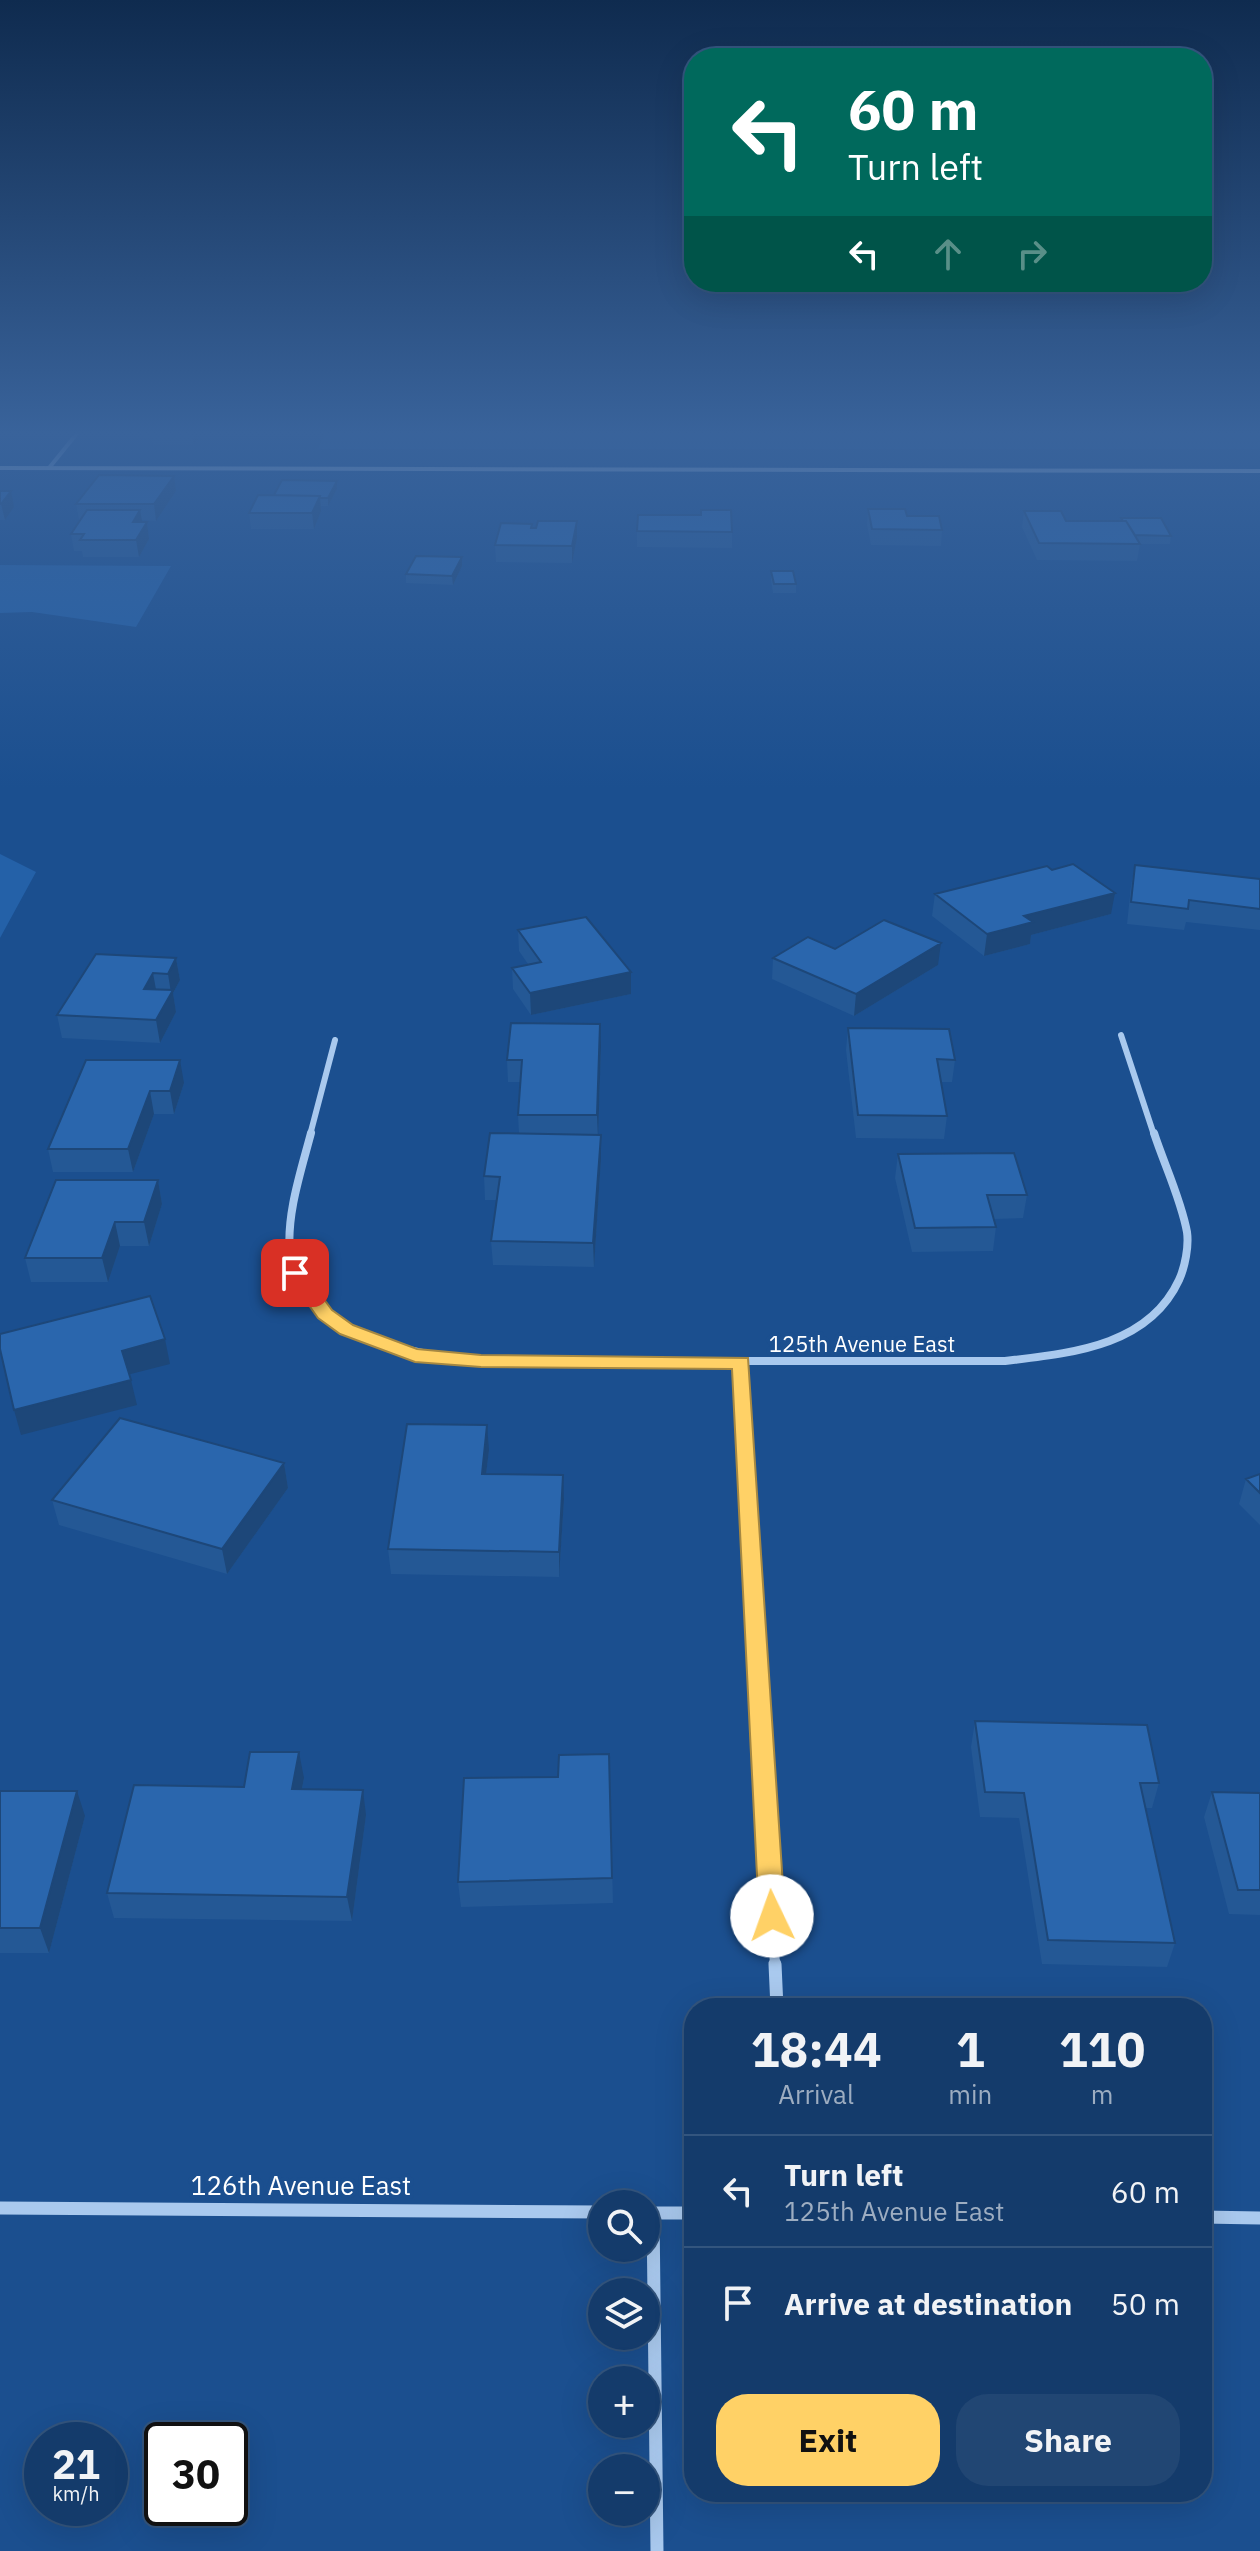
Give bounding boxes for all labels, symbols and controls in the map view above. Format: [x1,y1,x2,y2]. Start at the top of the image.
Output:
text: 60 m [848,73,978,145]
icon: left [716,80,820,184]
text: Turn left [848,143,983,190]
icon: left [842,232,886,276]
icon: ahead [926,232,970,276]
icon: right [1010,232,1054,276]
pin [261,1239,329,1307]
icon: arrive [273,1251,317,1295]
street label: 125th Avenue East [769,1329,955,1358]
position arrow [730,1874,814,1958]
text: 18:44 [751,2018,882,2080]
text: 1 [956,2018,985,2080]
text: 110 [1059,2018,1145,2080]
text: Arrival [778,2077,854,2111]
text: min [948,2077,992,2111]
text: m [1091,2077,1113,2111]
text: Turn left [784,2155,903,2194]
street label: 126th Avenue East [191,2168,411,2202]
icon: left [716,2169,760,2213]
text: 60 m [1111,2172,1180,2211]
map controls [588,2190,660,2526]
button: search [588,2190,660,2262]
text: 125th Avenue East [784,2194,1004,2228]
button: layers [588,2278,660,2350]
icon: arrive [716,2281,760,2325]
text: Arrive at destination [784,2284,1072,2323]
text: 50 m [1111,2284,1180,2323]
button: + [588,2366,660,2438]
button: Exit [716,2394,940,2486]
button: Share [956,2394,1180,2486]
speed limit sign: 30 [144,2422,248,2526]
text: 21 [52,2438,100,2490]
button: − [588,2454,660,2526]
text: km/h [52,2480,100,2507]

